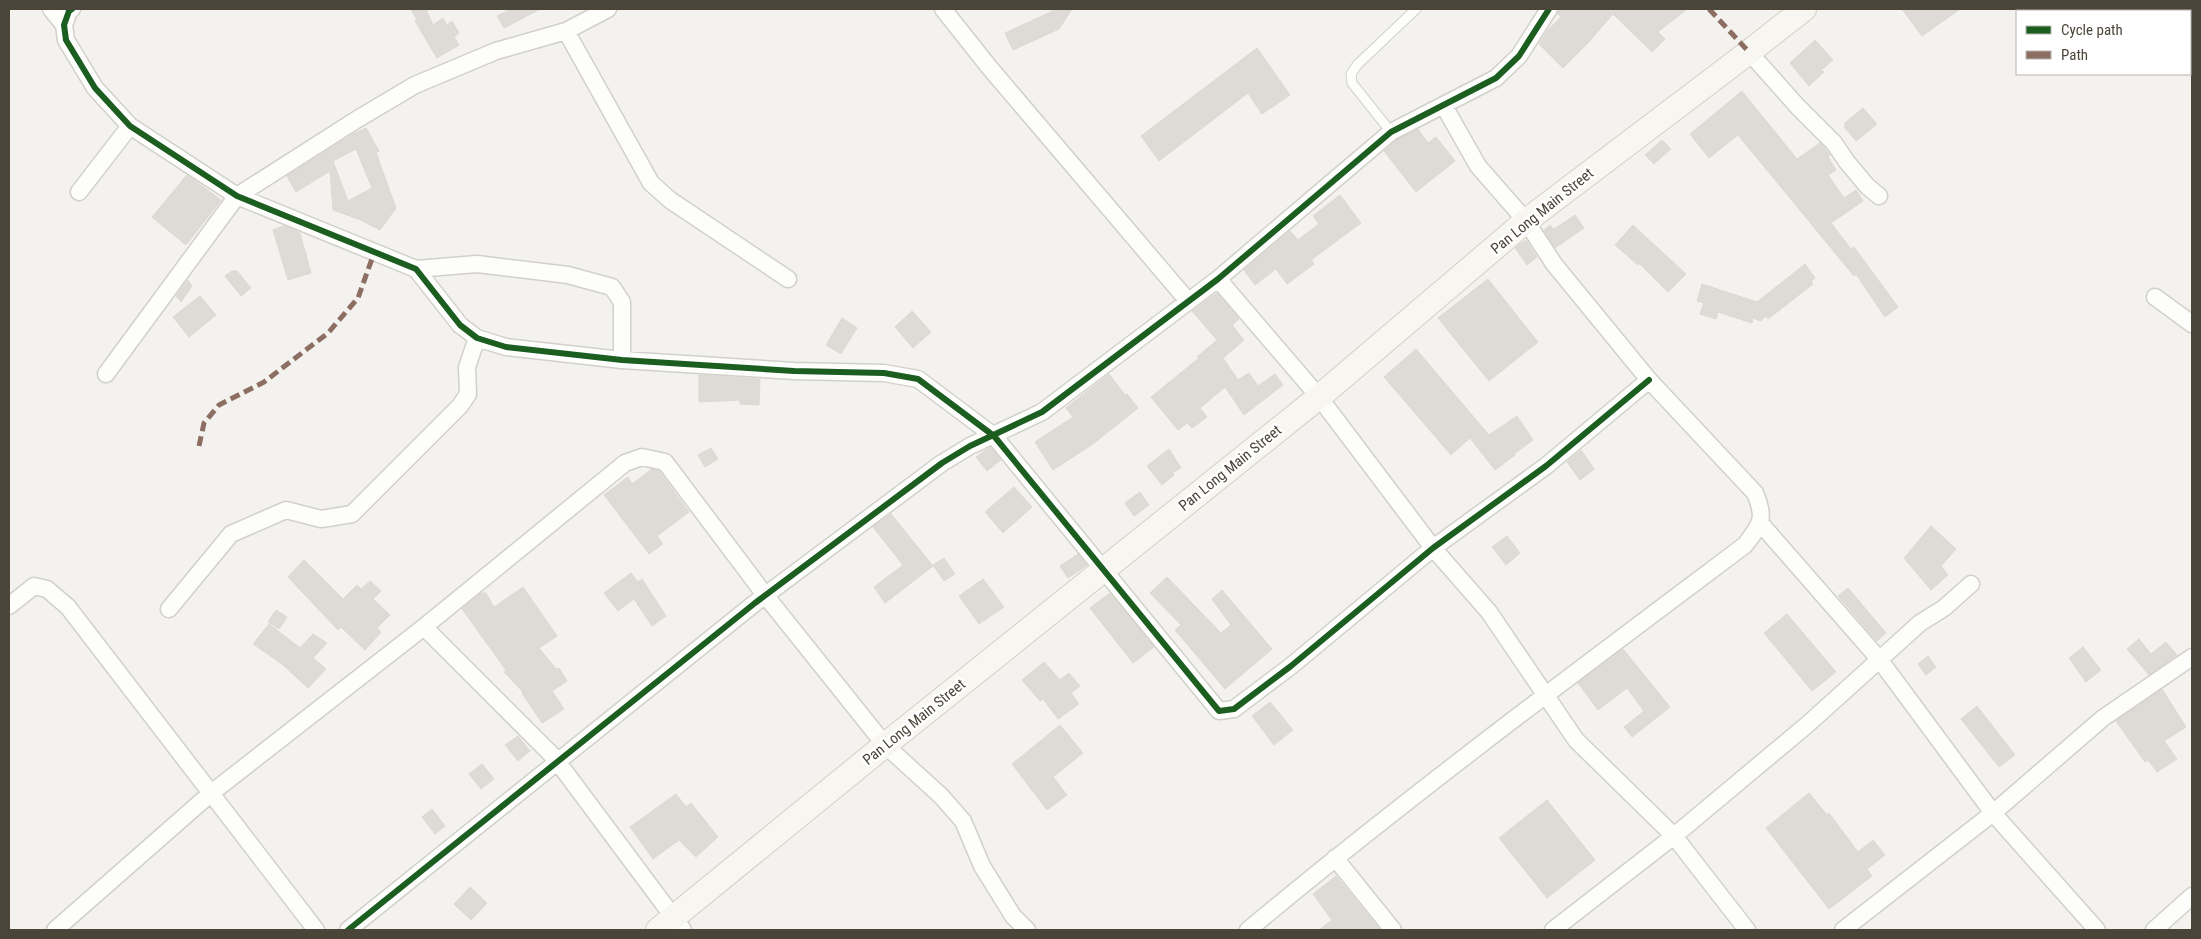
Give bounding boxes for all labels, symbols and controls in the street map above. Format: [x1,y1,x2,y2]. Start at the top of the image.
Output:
legend [2016,10,2191,75]
text: Cycle path [2061,21,2123,39]
text: Path [2061,46,2088,64]
street label: Pan Long Main Street [1487,164,1597,258]
street label: Pan Long Main Street [1175,421,1285,515]
street label: Pan Long Main Street [859,675,969,769]

